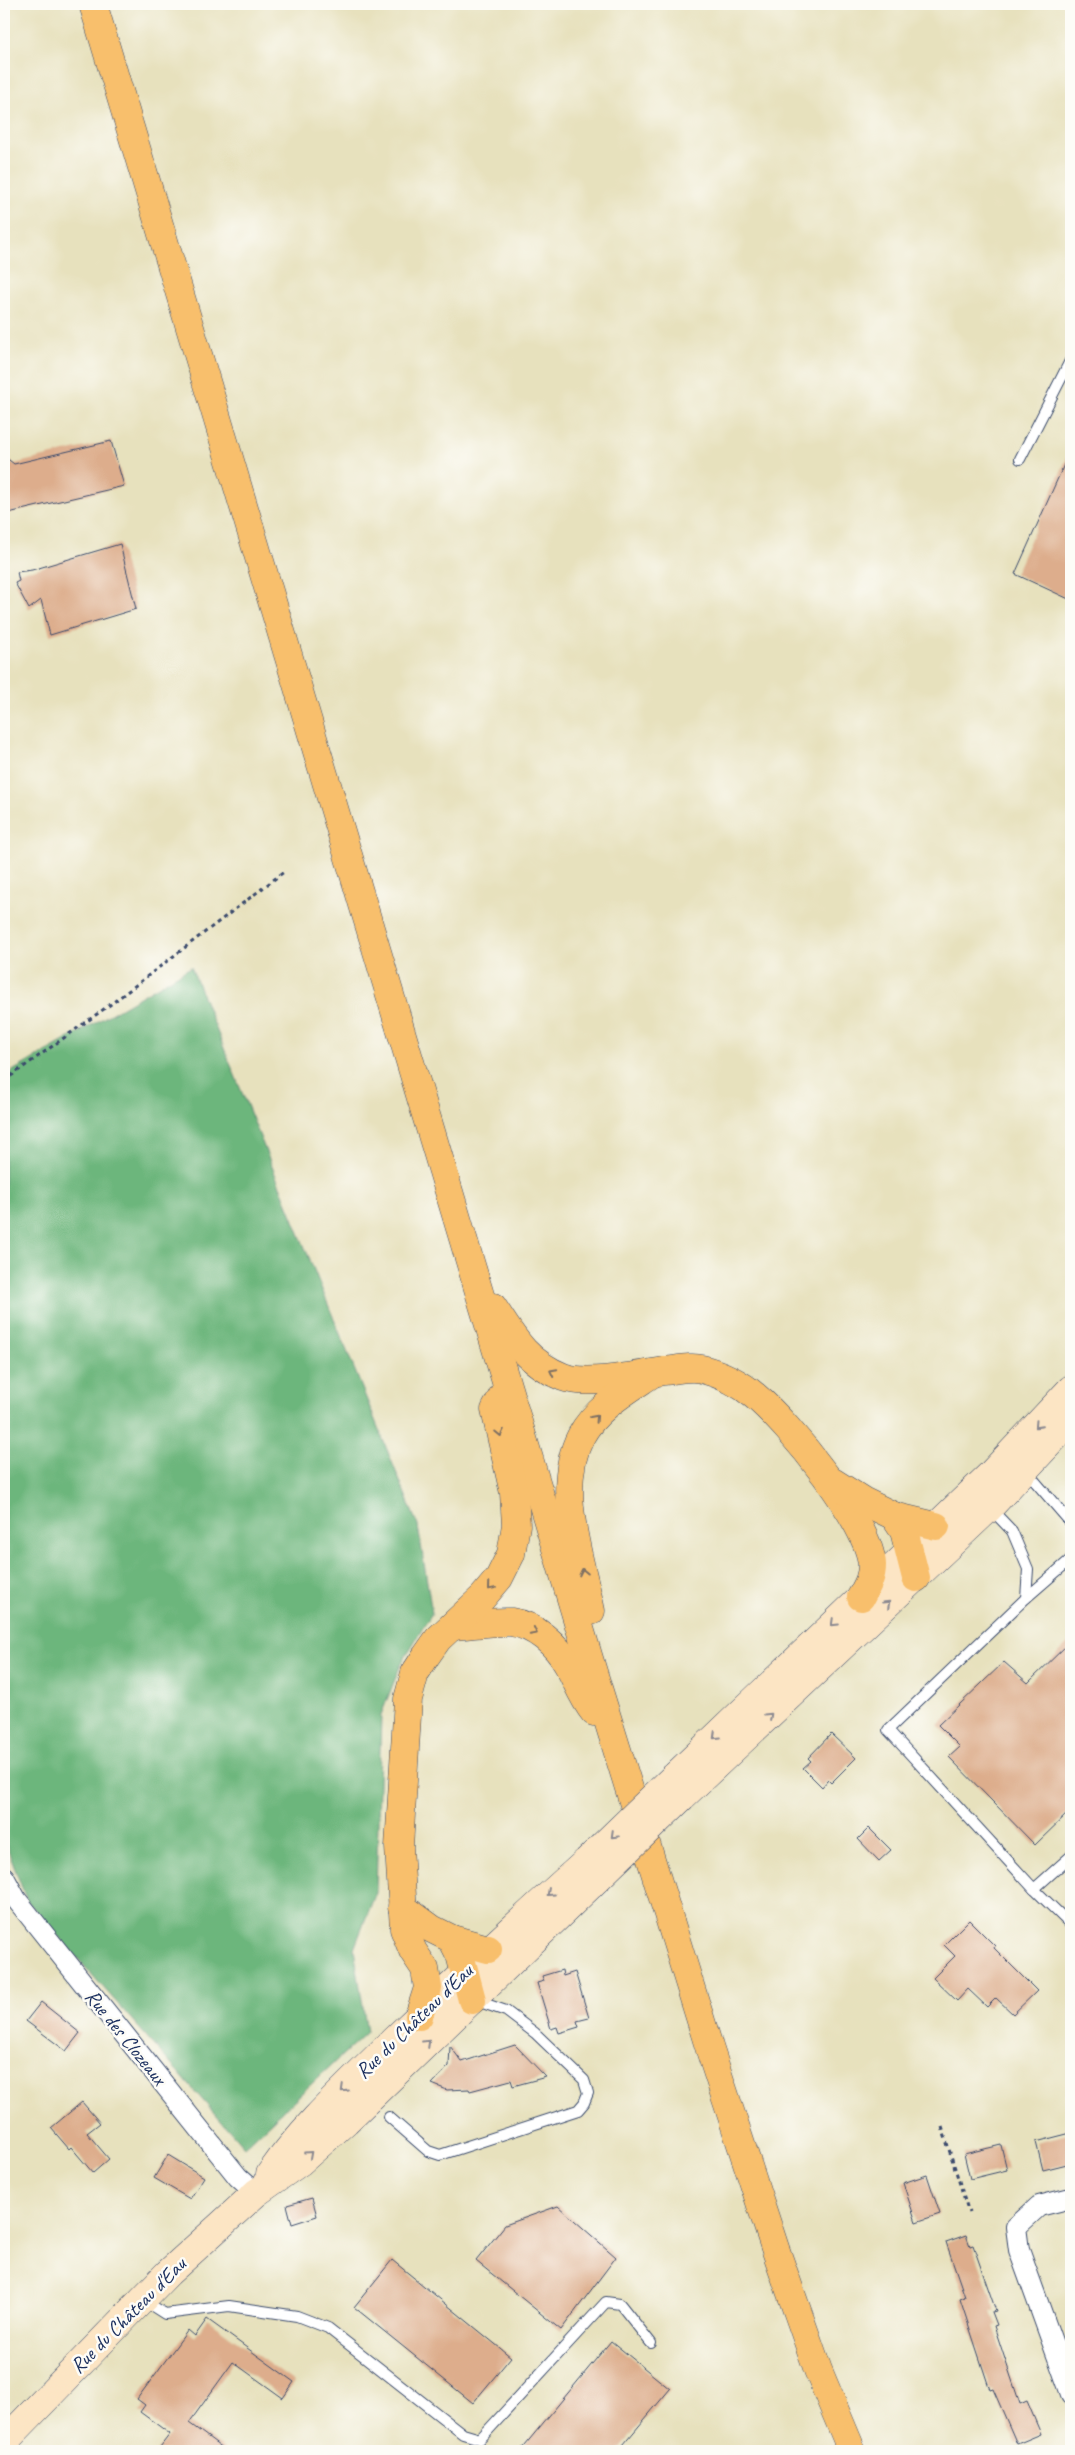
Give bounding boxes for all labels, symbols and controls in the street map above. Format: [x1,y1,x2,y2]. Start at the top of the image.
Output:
one-way arrow [550,1368,559,1378]
one-way arrow [590,1415,599,1424]
one-way arrow [1035,1420,1044,1429]
one-way arrow [495,1428,505,1437]
one-way arrow [578,1568,589,1577]
one-way arrow [488,1582,497,1591]
one-way arrow [882,1601,891,1610]
one-way arrow [830,1617,839,1626]
one-way arrow [529,1626,538,1636]
one-way arrow [763,1713,772,1722]
one-way arrow [713,1730,722,1739]
one-way arrow [610,1829,619,1838]
one-way arrow [547,1887,556,1896]
street label: Rue du Château d'Eau [350,1957,479,2084]
street label: Rue des Clozeaux [80,1984,174,2091]
one-way arrow [422,2040,431,2049]
one-way arrow [340,2084,349,2093]
one-way arrow [303,2151,312,2160]
street label: Rue du Château d'Eau [64,2251,192,2379]

